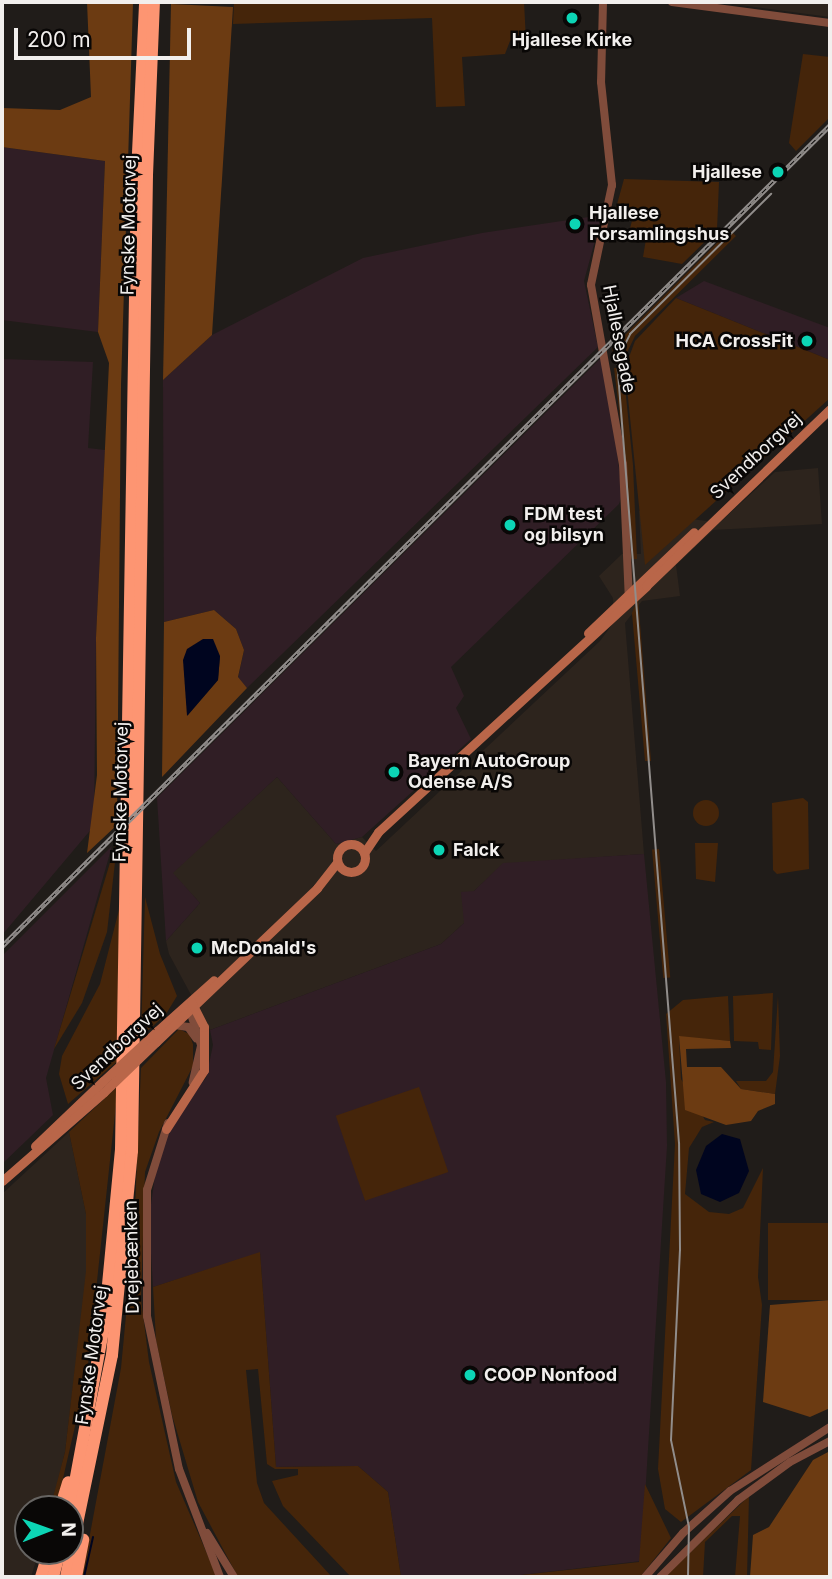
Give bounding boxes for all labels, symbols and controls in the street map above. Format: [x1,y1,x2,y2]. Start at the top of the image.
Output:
marker: Hjallese Kirke [564,10,580,26]
scale bar [18,14,194,58]
text: 200 m [27,27,91,52]
place label: Hjallese Kirke [512,29,632,51]
street label: Fynske Motorvej [117,155,141,295]
place label: Hjallese [692,161,762,183]
marker: Hjallese [768,162,788,182]
place label: Hjallese Forsamlingshus [589,203,729,246]
marker: Hjallese Forsamlingshus [567,216,583,232]
street label: Hjallesegade [598,283,640,395]
place label: HCA CrossFit [676,330,793,352]
marker: HCA CrossFit [799,333,815,349]
street label: Svendborgvej [706,408,806,504]
place label: FDM test og bilsyn [524,504,604,546]
marker: FDM test og bilsyn [502,517,518,533]
street label: Fynske Motorvej [109,722,133,862]
place label: Bayern AutoGroup Odense A/S [408,751,570,794]
marker: Bayern AutoGroup Odense A/S [386,764,402,780]
place label: Falck [453,839,500,861]
marker: Falck [431,842,447,858]
place label: McDonald's [211,937,316,959]
marker: McDonald's [189,940,205,956]
street label: Svendborgvej [67,999,167,1095]
street label: Drejebænken [120,1200,144,1314]
street label: Fynske Motorvej [72,1284,112,1426]
place label: COOP Nonfood [484,1364,617,1386]
marker: COOP Nonfood [462,1367,478,1383]
north arrow [14,1495,84,1565]
text: N [57,1522,80,1537]

